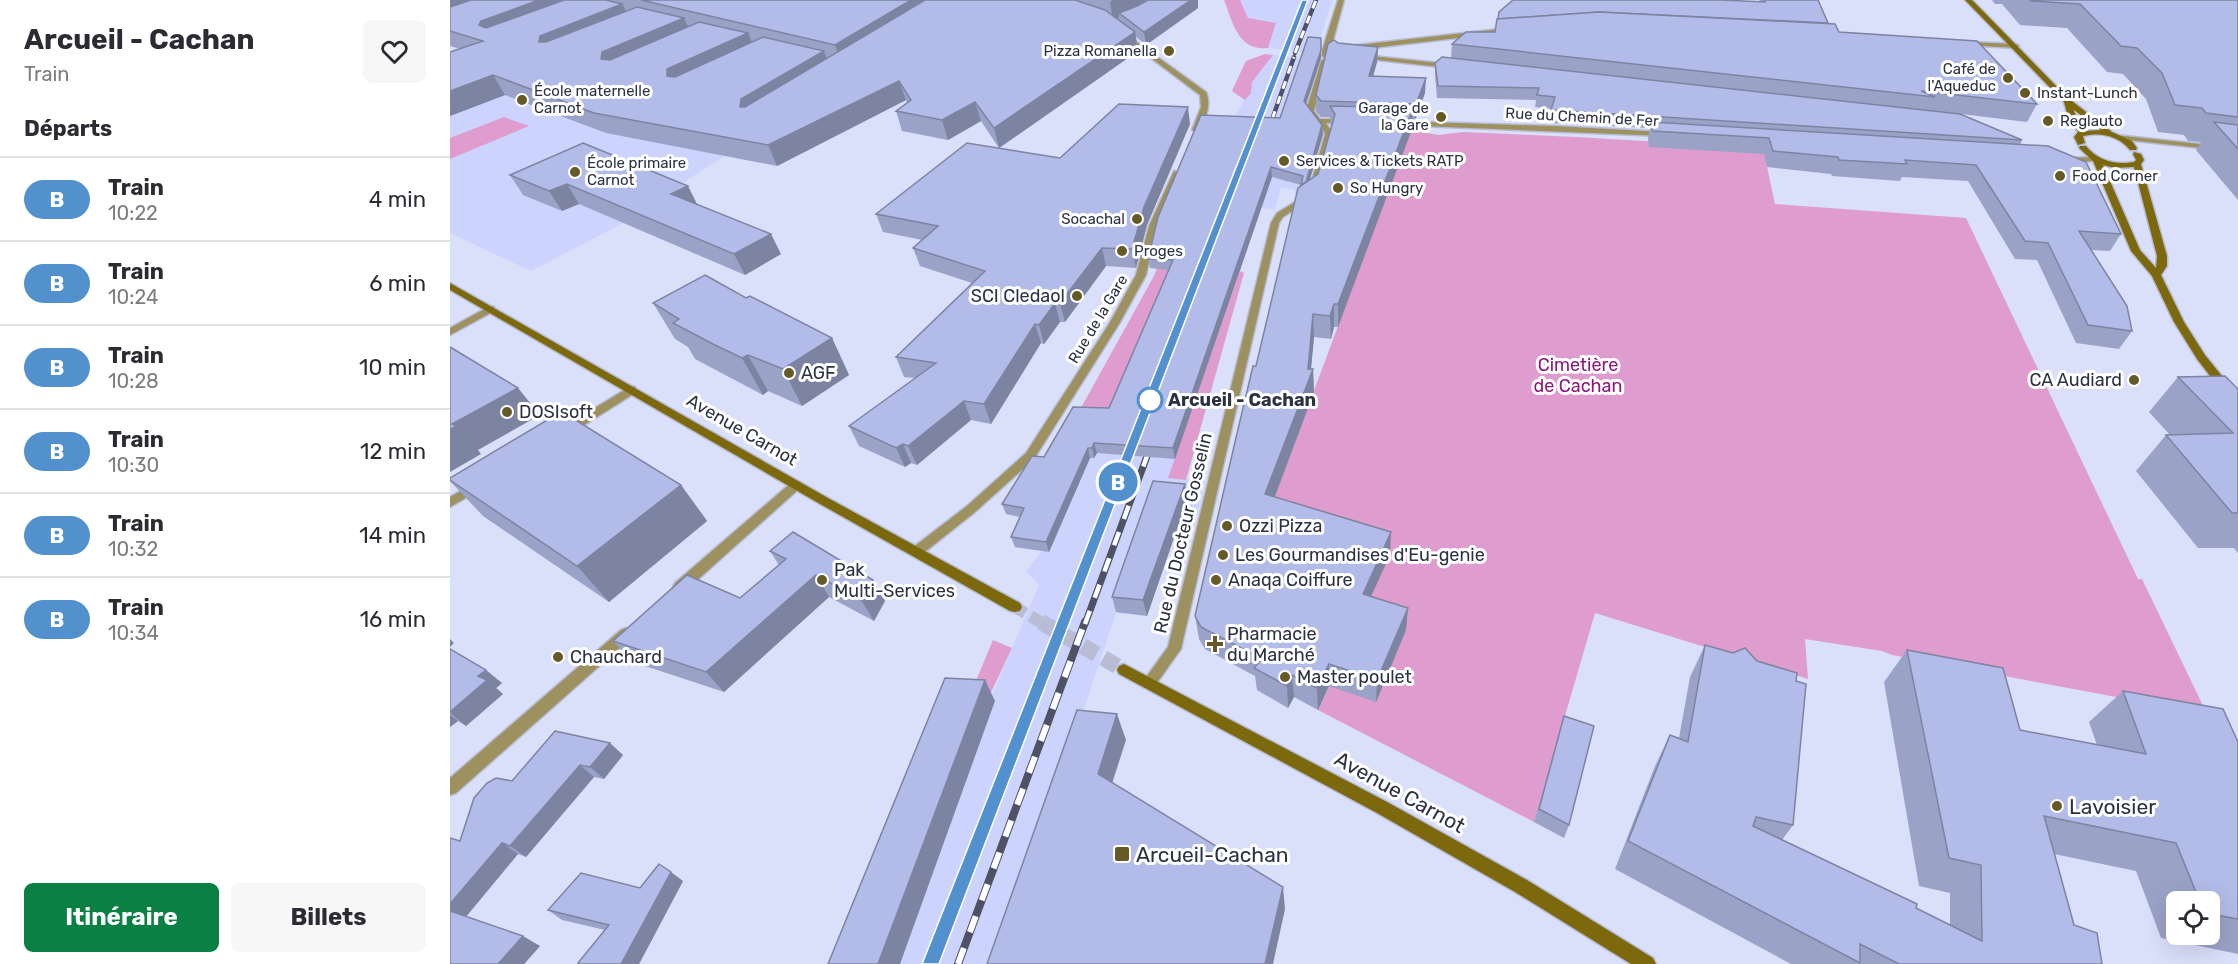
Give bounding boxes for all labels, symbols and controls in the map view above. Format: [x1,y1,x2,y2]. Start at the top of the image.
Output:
button: heart [363,20,426,83]
text: Arcueil - Cachan [24,23,254,56]
place label: Pizza Romanella [1043,42,1157,60]
marker: Pizza Romanella [1162,44,1176,58]
place label: Café de l'Aqueduc [1928,60,1996,95]
text: Train [24,62,69,86]
marker: Café de l'Aqueduc [2001,71,2015,85]
place label: École maternelle Carnot [534,82,650,117]
place label: Instant-Lunch [2037,84,2138,102]
marker: Instant-Lunch [2018,86,2032,100]
marker: École maternelle Carnot [515,93,529,107]
place label: Garage de la Gare [1358,99,1429,134]
street label: Rue du Chemin de Fer [1505,104,1659,130]
marker: Garage de la Gare [1434,110,1448,124]
place label: Reglauto [2060,112,2123,130]
marker: Reglauto [2041,114,2055,128]
text: Départs [24,115,112,142]
place label: Services & Tickets RATP [1296,152,1464,170]
place label: École primaire Carnot [587,154,686,189]
marker: Services & Tickets RATP [1277,154,1291,168]
marker: École primaire Carnot [568,165,582,179]
place label: Food Corner [2072,167,2158,185]
marker: Food Corner [2053,169,2067,183]
text: Train [108,174,164,201]
place label: So Hungry [1350,179,1423,197]
marker: So Hungry [1331,181,1345,195]
text: 4 min [369,186,426,213]
text: B [50,187,64,212]
text: 10:22 [108,201,158,225]
place label: Socachal [1061,210,1125,228]
marker: Socachal [1130,212,1144,226]
place label: Proges [1134,242,1183,260]
marker: Proges [1115,244,1129,258]
text: Train [108,258,164,285]
text: 6 min [369,270,426,297]
text: B [50,271,64,296]
street label: Rue de la Gare [1065,272,1131,366]
text: 10:24 [108,285,158,309]
place label: SCI Cledaol [971,285,1065,307]
marker: SCI Cledaol [1070,289,1084,303]
text: Train [108,342,164,369]
text: 10 min [359,354,426,381]
park label: Cimetière de Cachan [1534,354,1622,397]
text: B [50,355,64,380]
place label: AGF [801,362,836,384]
marker: AGF [782,366,796,380]
text: 10:28 [108,369,159,393]
place label: CA Audiard [2029,369,2122,391]
marker: CA Audiard [2127,373,2141,387]
marker: Arcueil - Cachan [1137,387,1163,413]
street label: Avenue Carnot [683,389,801,471]
place label: Arcueil - Cachan [1168,389,1316,411]
place label: DOSIsoft [519,401,593,423]
marker: DOSIsoft [500,405,514,419]
text: Train [108,426,164,453]
street label: Rue du Docteur Gosselin [1149,431,1217,635]
text: 12 min [360,438,426,465]
text: B [50,439,64,464]
text: 10:30 [108,453,159,477]
line badge: B [1098,462,1138,502]
text: B [1111,470,1125,495]
text: Train [108,510,164,537]
place label: Ozzi Pizza [1239,515,1322,537]
marker: Ozzi Pizza [1220,519,1234,533]
text: 14 min [359,522,426,549]
text: B [50,523,64,548]
text: 10:32 [108,537,158,561]
place label: Les Gourmandises d'Eu-genie [1235,544,1485,566]
marker: Les Gourmandises d'Eu-genie [1216,548,1230,562]
place label: Pak Multi-Services [834,559,955,602]
place label: Anaqa Coiffure [1228,569,1353,591]
marker: Pak Multi-Services [815,573,829,587]
marker: Anaqa Coiffure [1209,573,1223,587]
text: Train [108,594,164,621]
text: 16 min [360,606,426,633]
text: B [50,607,64,632]
text: 10:34 [108,621,159,645]
place label: Pharmacie du Marché [1227,623,1317,666]
marker: Pharmacie du Marché [1208,637,1222,651]
place label: Chauchard [570,646,662,668]
marker: Chauchard [551,650,565,664]
place label: Master poulet [1297,666,1412,688]
marker: Master poulet [1278,670,1292,684]
street label: Avenue Carnot [1330,746,1470,838]
place label: Lavoisier [2069,794,2156,819]
marker: Lavoisier [2050,799,2064,813]
place label: Arcueil-Cachan [1136,842,1288,867]
marker: Arcueil-Cachan [1113,845,1131,863]
button: Itinéraire [24,883,219,952]
button: Billets [231,883,426,952]
map controls [2166,891,2220,945]
button: locate [2166,891,2220,945]

